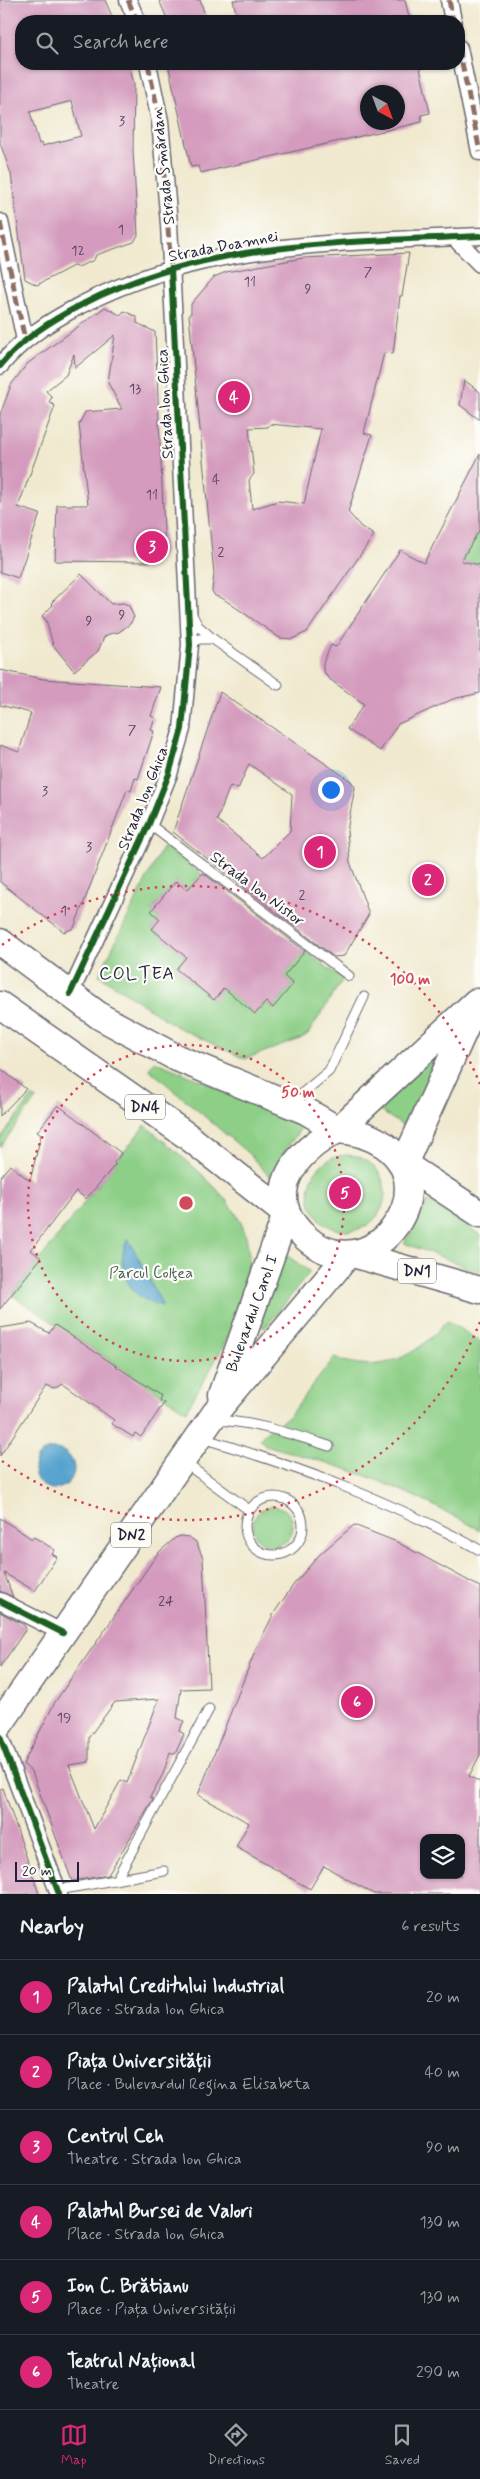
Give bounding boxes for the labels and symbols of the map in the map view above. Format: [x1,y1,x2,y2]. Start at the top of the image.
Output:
north arrow [360,85,405,130]
street label: Strada Smârdan [147,105,180,226]
house number: 3 [119,112,125,130]
house number: 1 [118,221,124,239]
street label: Strada Doamnei [167,226,280,267]
house number: 12 [71,242,85,260]
house number: 7 [364,263,373,281]
house number: 11 [244,273,256,291]
house number: 9 [305,280,312,298]
street label: Strada Ion Ghica [152,348,179,459]
pin: 4 [218,378,250,416]
house number: 13 [129,380,141,398]
house number: 4 [212,471,220,489]
house number: 11 [146,486,158,504]
pin: 3 [136,528,168,566]
house number: 2 [218,543,225,561]
house number: 9 [119,606,126,624]
house number: 9 [86,612,93,630]
house number: 7 [128,721,137,739]
street label: Strada Ion Ghica [113,743,174,854]
your location [318,777,344,803]
house number: 3 [42,782,48,800]
pin: 1 [304,833,336,871]
house number: 3 [86,838,92,856]
street label: Strada Ion Nistor [206,847,309,932]
pin: 2 [412,861,444,899]
house number: 2 [299,886,306,904]
house number: 1 [61,902,67,920]
district label: COLȚEA [99,962,175,986]
text: 100 m [390,970,430,990]
text: 50 m [281,1083,315,1103]
road number: DN4 [125,1094,165,1120]
pin: 5 [329,1174,361,1212]
centre of rings [177,1194,195,1212]
street label: Bulevardul Carol I [221,1252,283,1375]
road number: DN1 [398,1258,436,1284]
park label: Parcul Colţea [109,1263,193,1284]
road number: DN2 [111,1522,151,1548]
house number: 24 [158,1592,174,1610]
pin: 6 [341,1683,373,1721]
house number: 19 [57,1709,71,1727]
scale bar [15,1859,79,1882]

